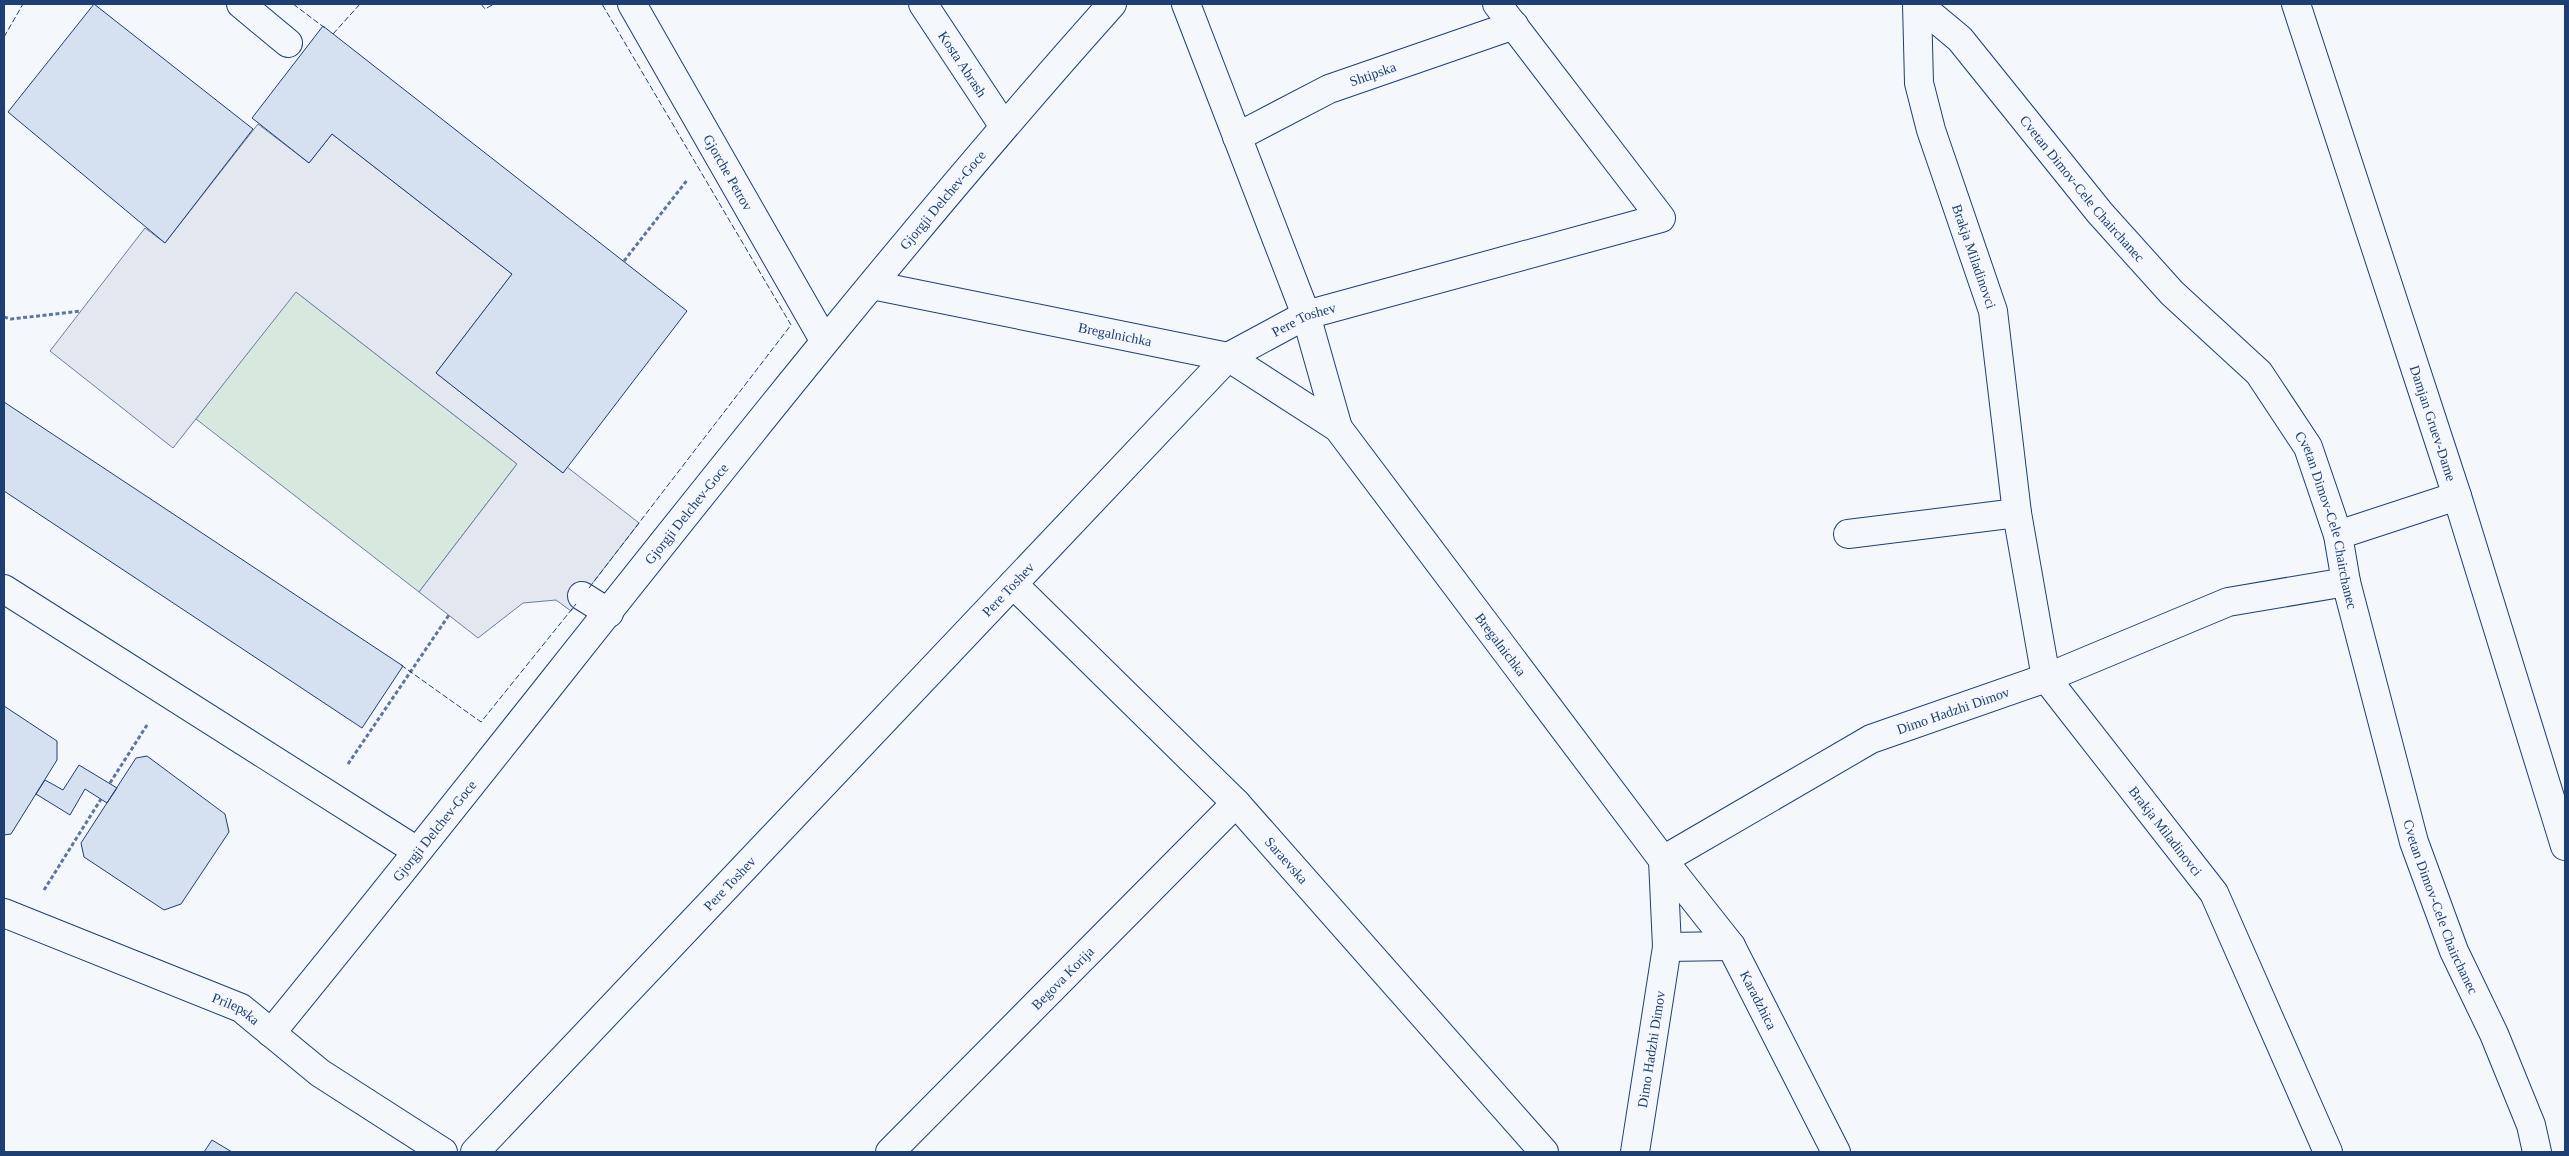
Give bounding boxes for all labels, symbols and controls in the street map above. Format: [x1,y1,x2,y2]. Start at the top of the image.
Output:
street label: Kosta Abrash [936,28,990,100]
street label: Shtipska [1347,59,1399,89]
street label: Cvetan Dimov-Cele Chairchanec [2017,112,2148,265]
street label: Gjorche Petrov [701,132,756,213]
street label: Gjorgji Delchev-Goce [897,147,988,252]
street label: Brakja Miladinovci [1949,202,1999,310]
street label: Pere Toshev [1269,300,1338,340]
street label: Bregalnichka [1077,319,1154,349]
street label: Damjan Gruev-Dame [2407,363,2459,483]
street label: Cvetan Dimov-Cele Chairchanec [2292,428,2360,611]
street label: Gjorgji Delchev-Goce [642,460,731,567]
street label: Pere Toshev [979,559,1037,619]
street label: Bregalnichka [1472,610,1530,679]
street label: Dimo Hadzhi Dimov [1895,684,2011,737]
street label: Gjorgji Delchev-Goce [390,777,479,884]
street label: Brakja Miladinovci [2126,783,2205,879]
street label: Cvetan Dimov-Cele Chairchanec [2401,818,2481,996]
street label: Saraevska [1262,834,1312,887]
street label: Pere Toshev [700,853,758,913]
street label: Begova Korija [1028,943,1097,1012]
street label: Karadzhica [1737,968,1780,1033]
street label: Prilepska [210,990,263,1028]
street label: Dimo Hadzhi Dimov [1635,990,1668,1109]

